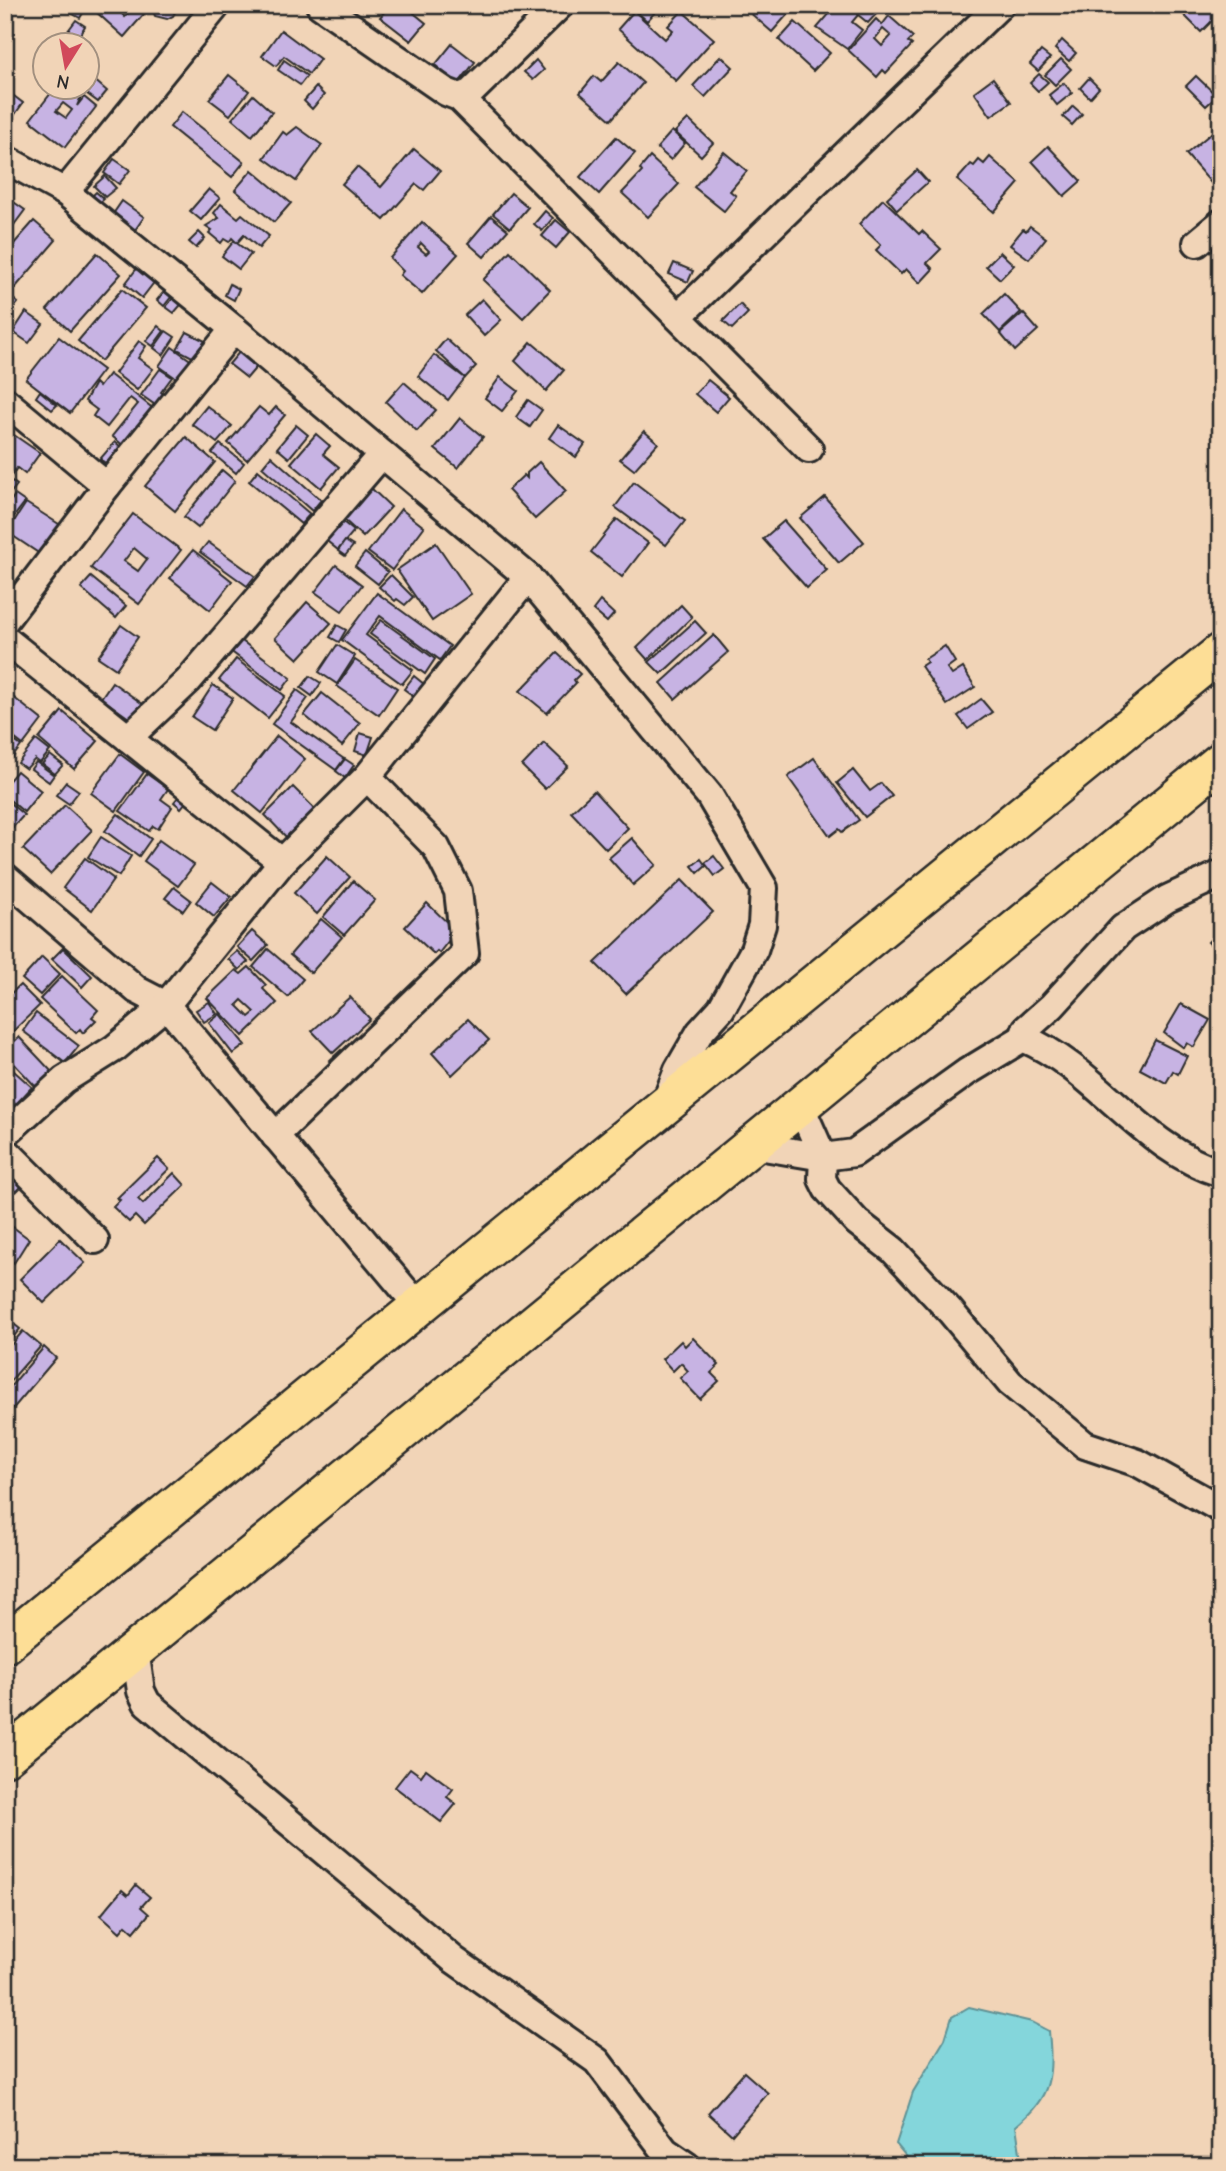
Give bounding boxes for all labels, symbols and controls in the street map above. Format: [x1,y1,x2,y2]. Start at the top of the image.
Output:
north arrow [32,32,102,102]
text: N [55,70,71,94]

